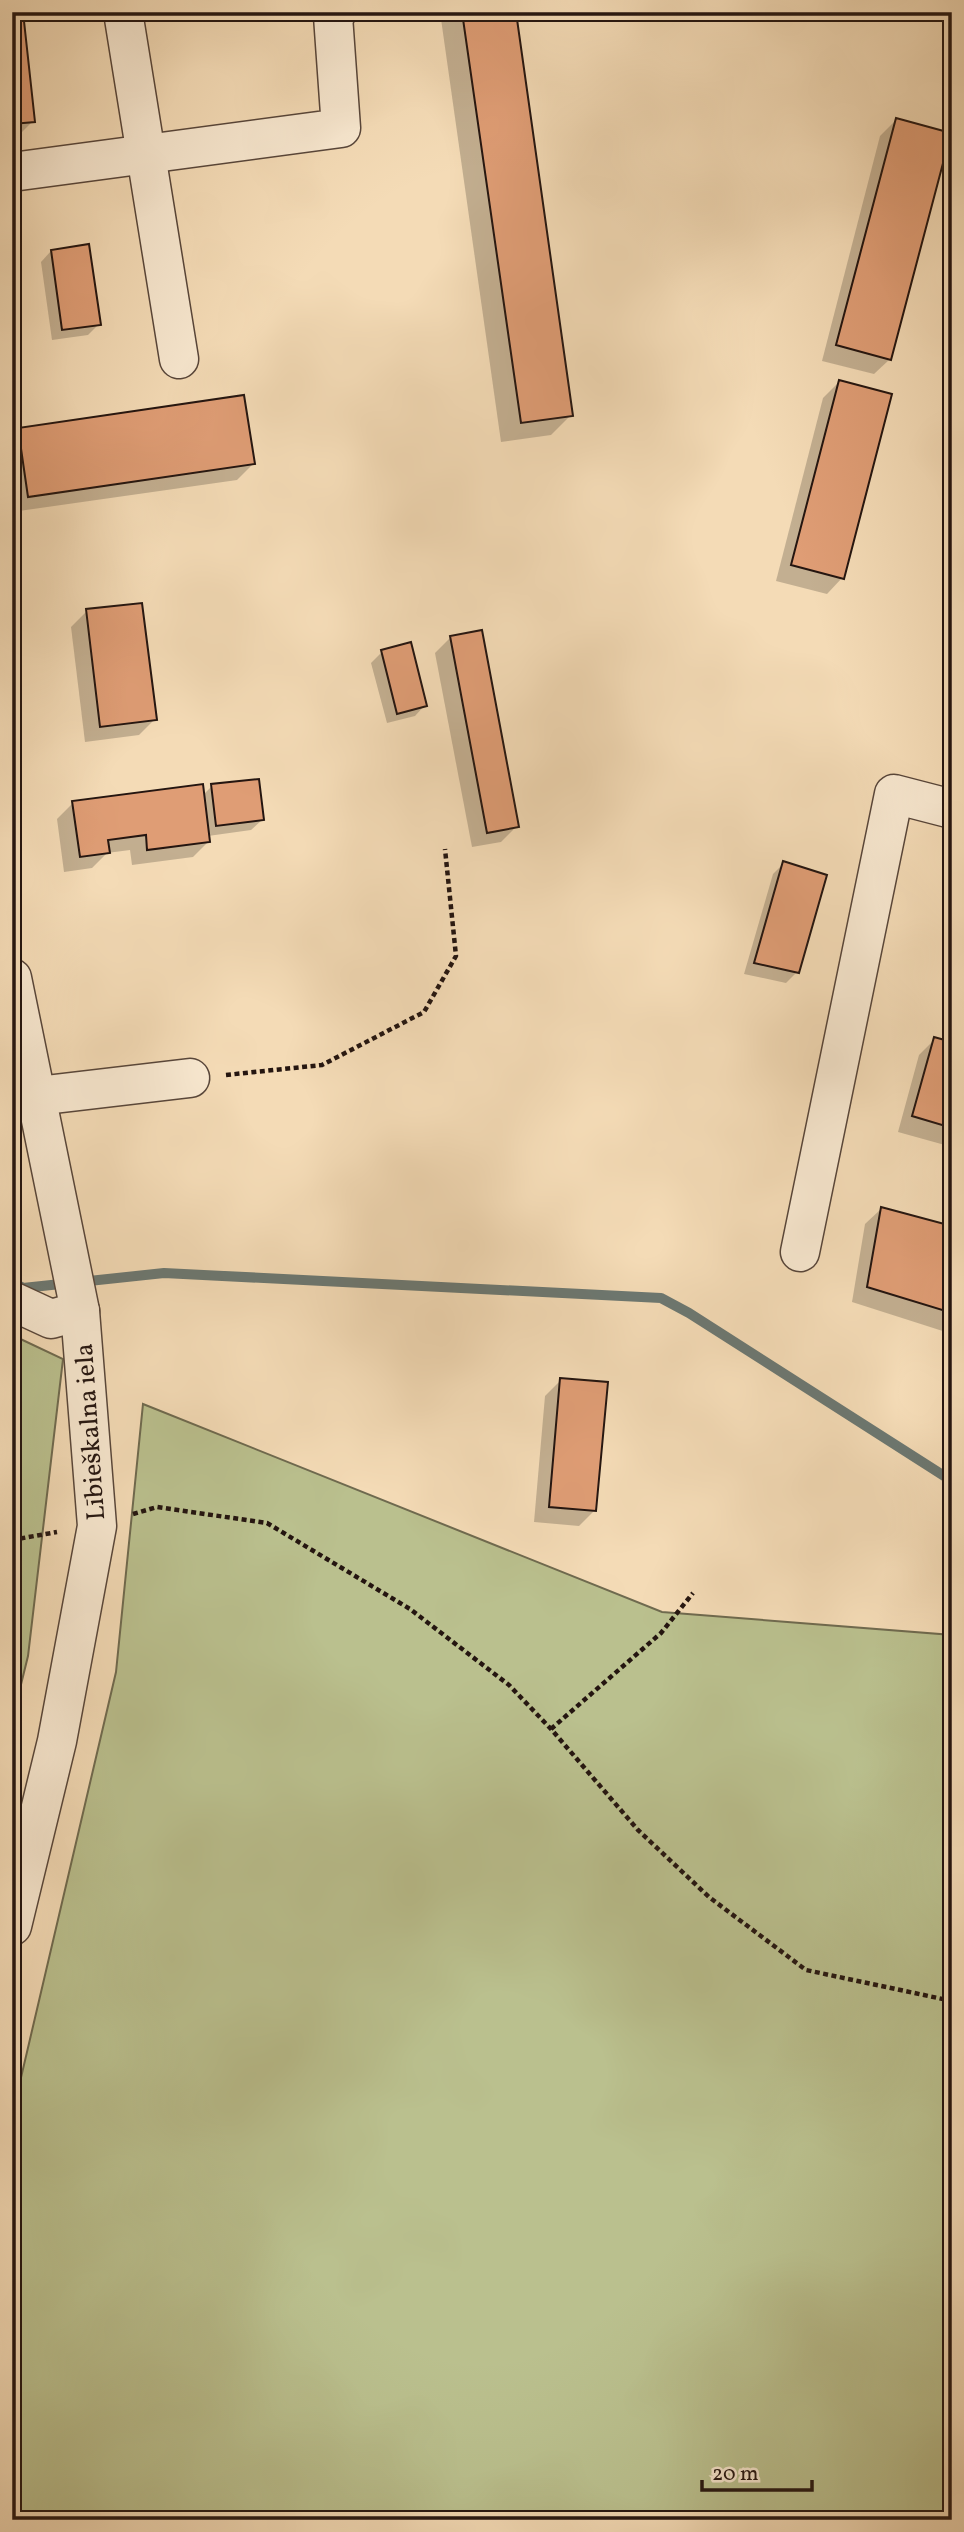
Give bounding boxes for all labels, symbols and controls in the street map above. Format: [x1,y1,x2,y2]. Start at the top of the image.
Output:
street label: Lībieškalna iela [67,1342,115,1522]
scale bar [702,2448,812,2492]
text: 20 m [712,2460,758,2489]

